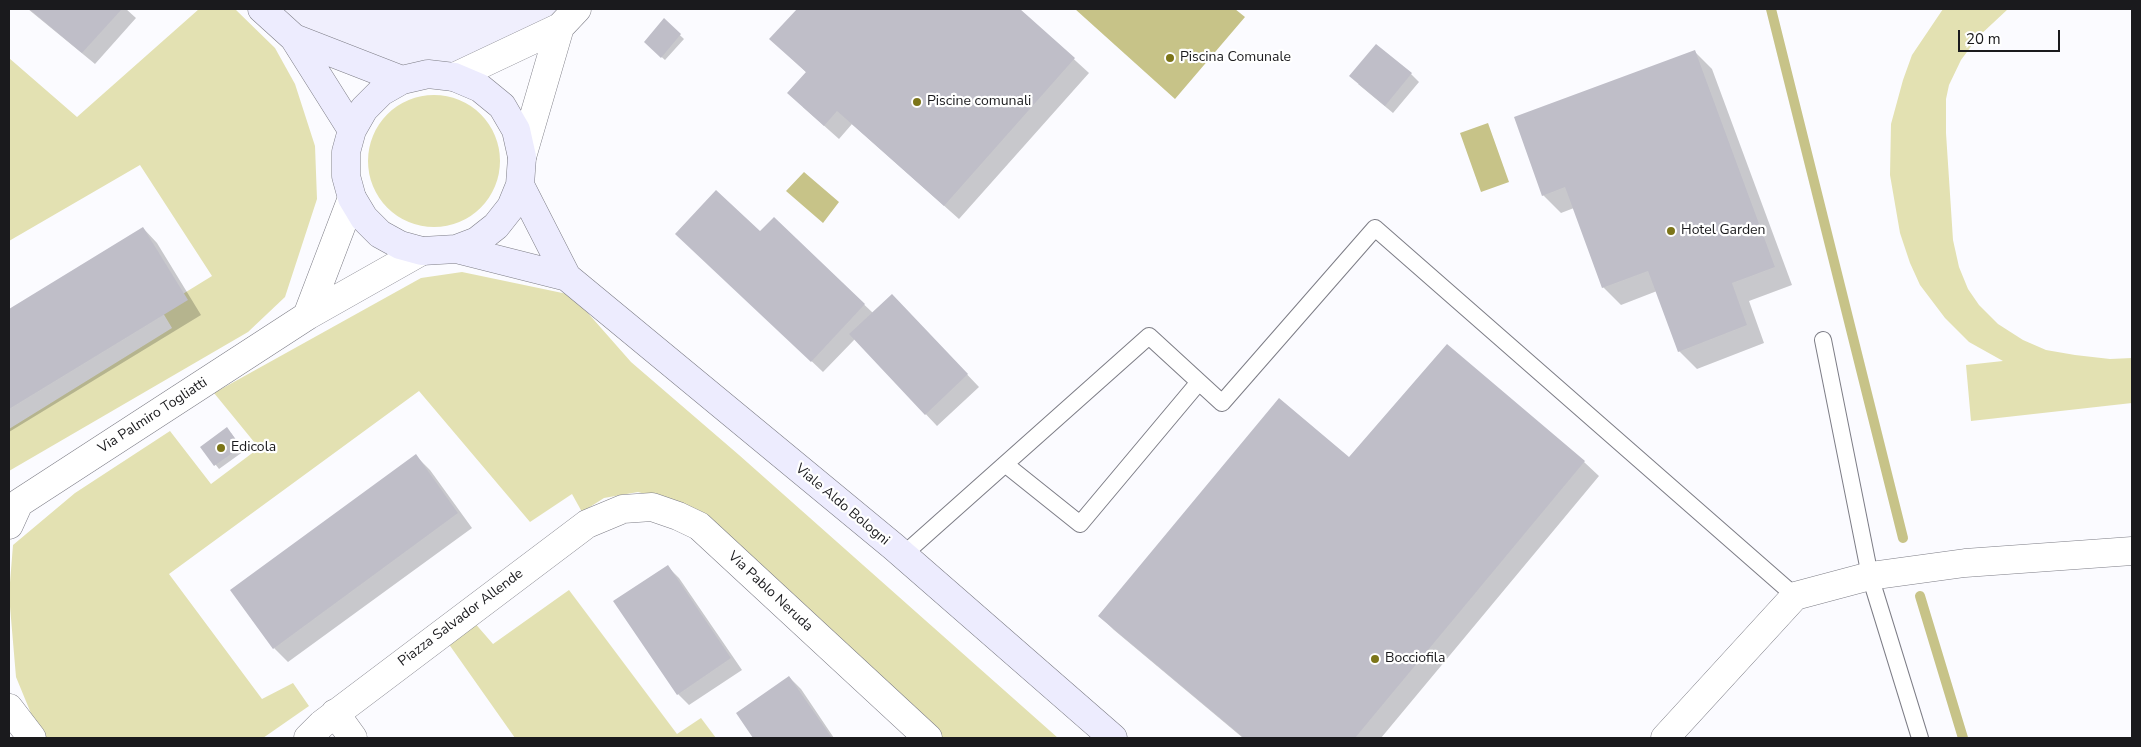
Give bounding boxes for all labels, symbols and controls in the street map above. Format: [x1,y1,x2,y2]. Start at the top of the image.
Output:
scale bar [1961,20,2064,52]
text: 20 m [1966,29,2001,49]
place label: Piscina Comunale [1180,50,1291,66]
marker: Piscina Comunale [1164,52,1176,64]
place label: Piscine comunali [927,94,1031,110]
marker: Piscine comunali [911,96,923,108]
place label: Hotel Garden [1681,223,1765,239]
marker: Hotel Garden [1665,225,1677,237]
street label: Via Palmiro Togliatti [95,374,211,458]
place label: Edicola [231,440,276,456]
marker: Edicola [215,442,227,454]
street label: Viale Aldo Bologni [791,461,893,549]
street label: Via Pablo Neruda [724,548,816,636]
street label: Piazza Salvador Allende [395,566,527,670]
place label: Bocciofila [1385,651,1445,667]
marker: Bocciofila [1369,653,1381,665]

